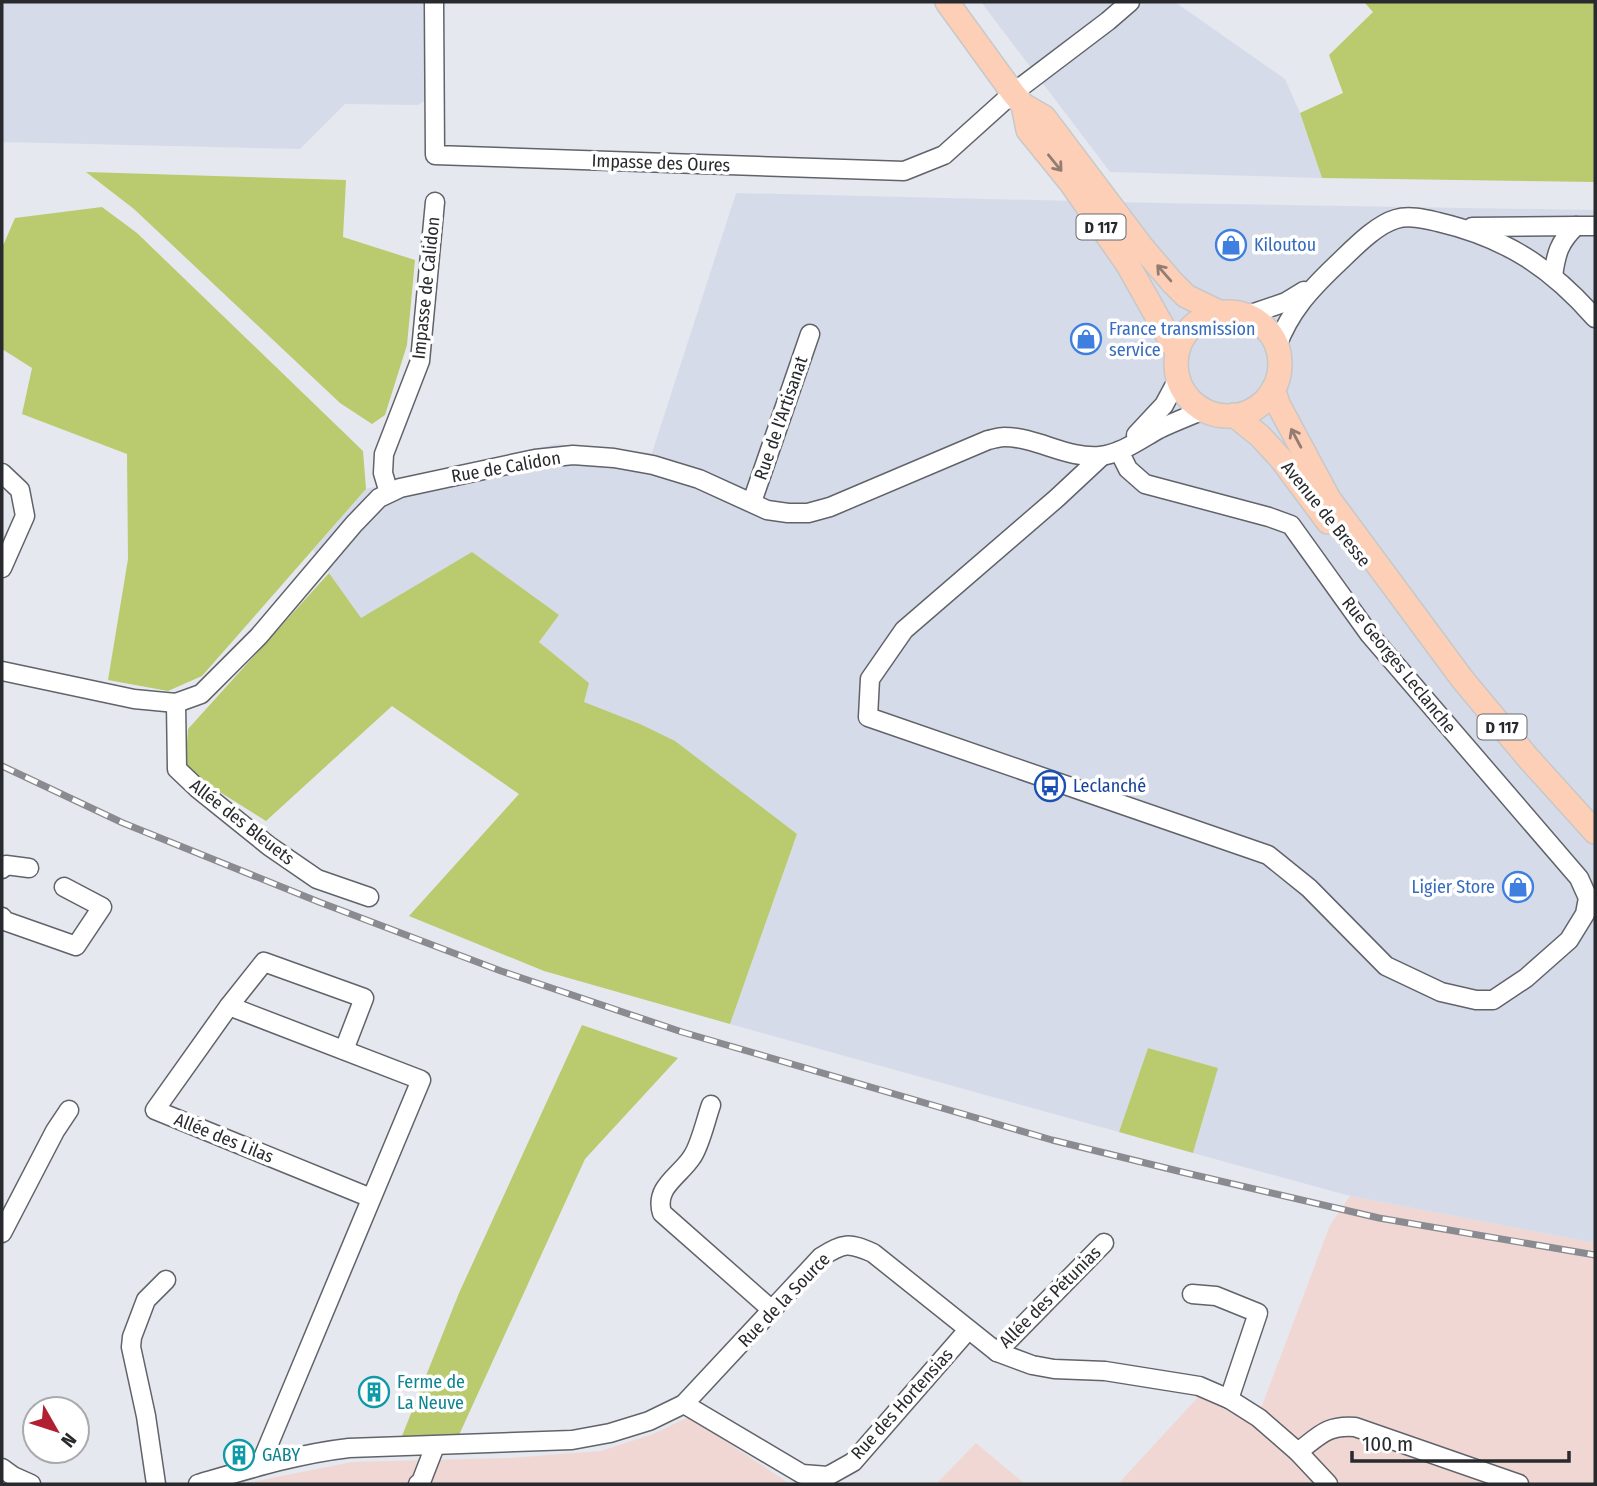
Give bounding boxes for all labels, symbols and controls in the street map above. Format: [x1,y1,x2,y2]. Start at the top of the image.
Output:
street label: Impasse des Oures [591,150,731,176]
one-way arrow [1047,153,1062,172]
road number: D 117 [1076,215,1126,240]
street label: Impasse de Calidon [408,216,444,360]
shop icon: Kiloutou [1214,228,1248,262]
place label: Kiloutou [1254,234,1316,256]
one-way arrow [1156,265,1172,283]
place label: France transmission service [1109,318,1255,361]
shop icon: France transmission service [1069,322,1103,356]
street label: Rue de l'Artisanat [750,353,813,483]
one-way arrow [1289,428,1303,449]
street label: Rue de Calidon [450,447,562,487]
street label: Avenue de Bresse [1277,457,1375,571]
street label: Rue Georges Leclanche [1337,592,1461,738]
road number: D 117 [1478,714,1526,740]
bus stop icon: Leclanché [1033,769,1067,803]
street label: Allée des Bleuets [185,774,299,870]
place label: Leclanché [1073,775,1146,797]
shop icon: Ligier Store [1501,870,1535,904]
place label: Ligier Store [1411,876,1495,898]
street label: Allée des Lilas [171,1108,277,1168]
street label: Allée des Pétunias [995,1241,1106,1352]
street label: Rue de la Source [733,1248,835,1352]
street label: Rue des Hortensias [846,1344,958,1464]
place label: Ferme de La Neuve [397,1371,465,1414]
building icon: Ferme de La Neuve [357,1375,391,1409]
north arrow [21,1395,91,1465]
scale bar [1352,1420,1569,1464]
text: N [56,1429,81,1452]
text: 100 m [1362,1431,1413,1457]
building icon: GABY [222,1438,256,1472]
place label: GABY [262,1444,300,1466]

